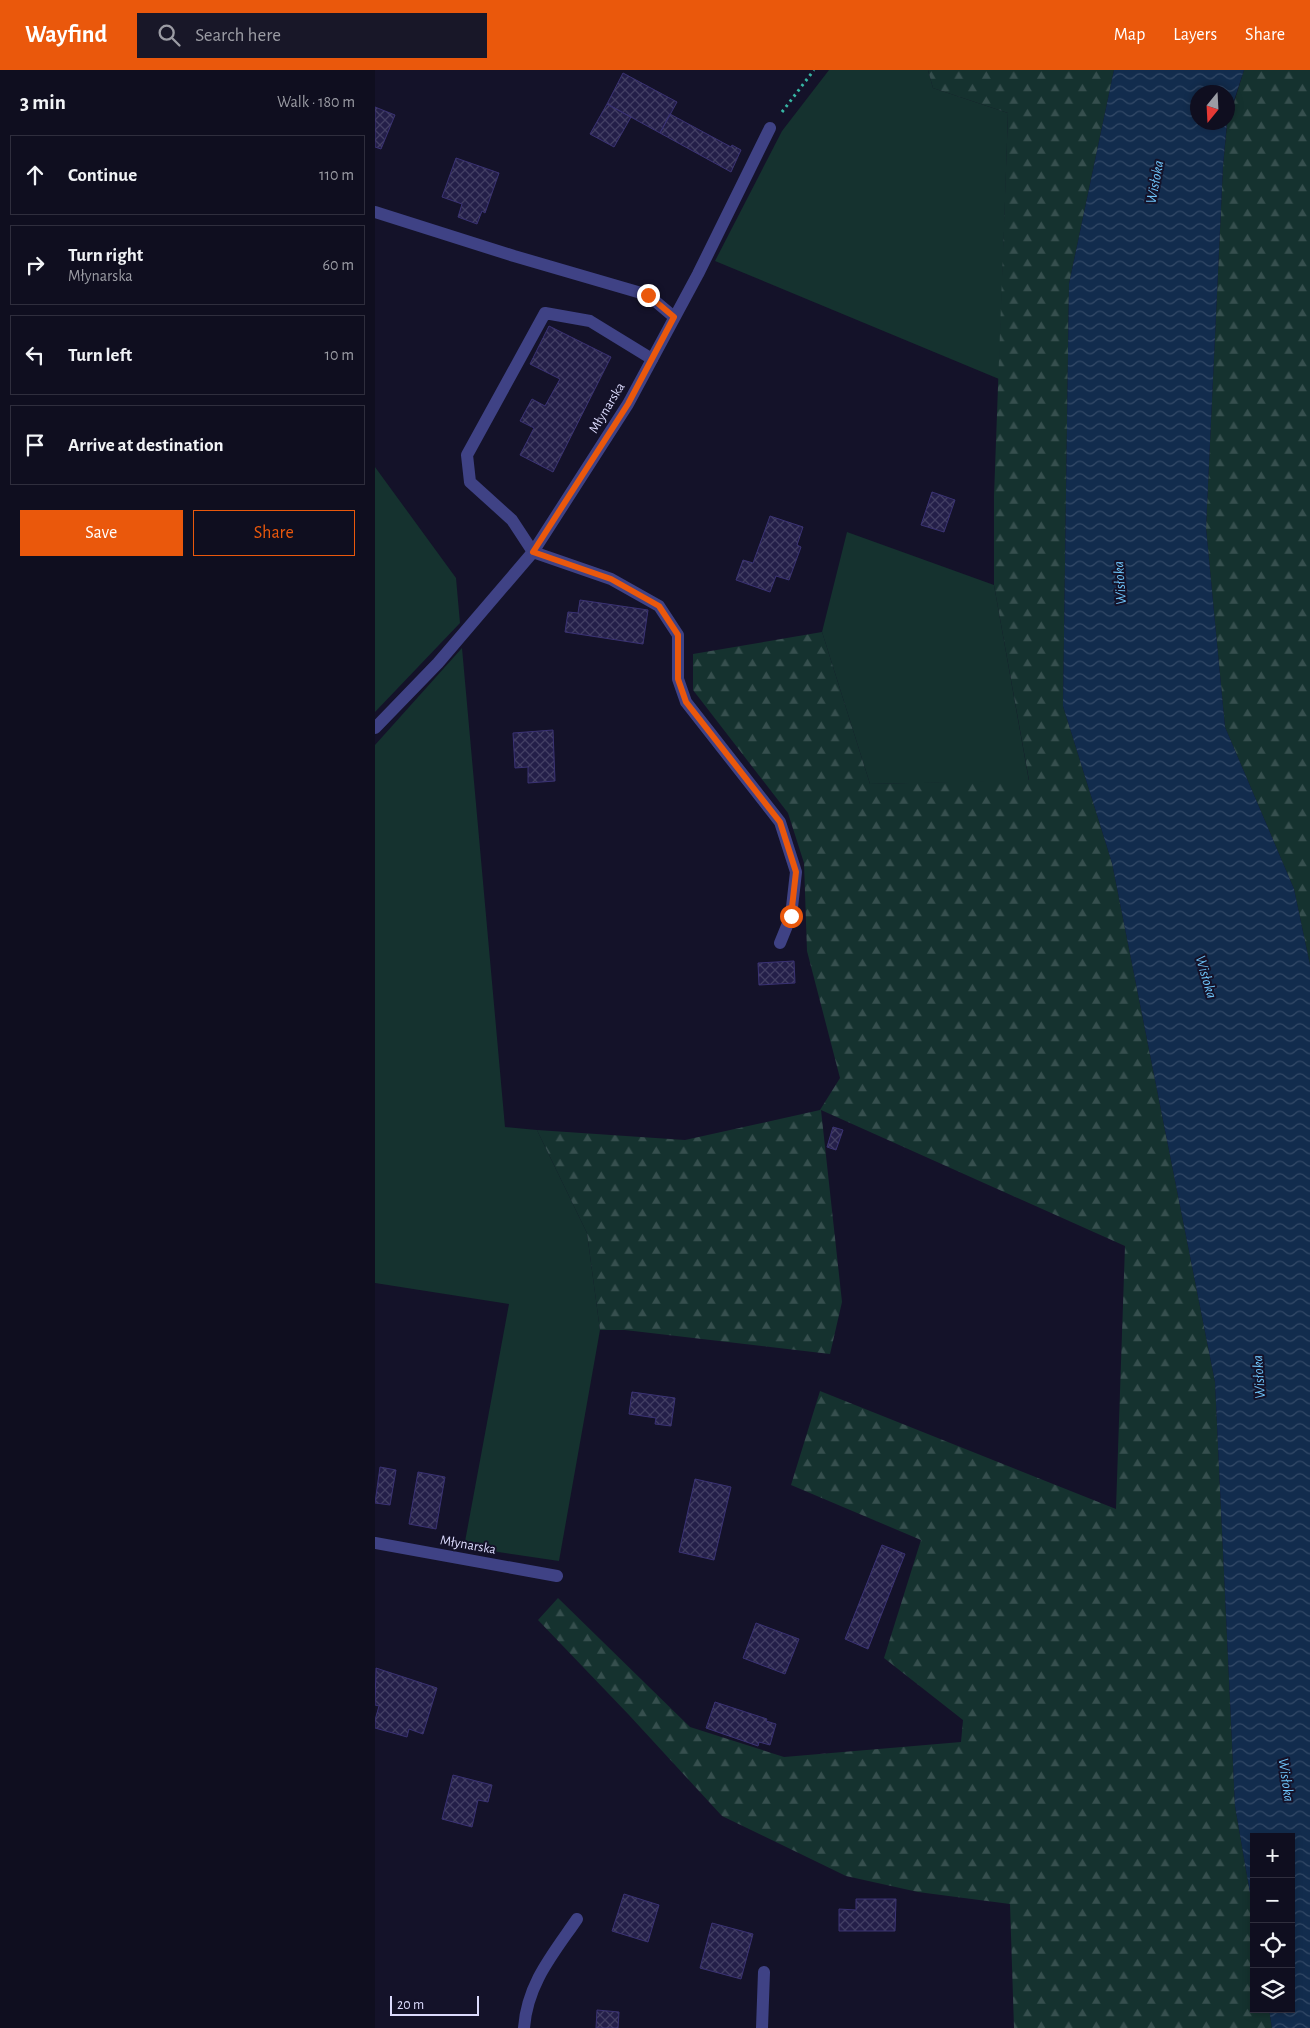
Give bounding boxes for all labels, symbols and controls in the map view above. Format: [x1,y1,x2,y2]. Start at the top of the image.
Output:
search box [137,13,487,58]
icon: search [155,21,183,49]
text: Wayfind [25,23,107,47]
text: Search here [195,26,281,45]
text: Map [1114,26,1145,44]
text: Layers [1173,26,1217,44]
text: Share [1245,26,1285,44]
north arrow [1190,85,1235,130]
text: 3 min [20,92,66,113]
text: Walk · 180 m [277,94,355,110]
water label: Wisłoka [1143,159,1167,205]
icon: ahead [21,161,49,189]
text: Continue [68,166,137,185]
text: 110 m [319,167,354,183]
text: Turn right [68,246,143,265]
icon: right [21,251,49,279]
text: 60 m [323,257,354,273]
text: Młynarska [68,268,133,284]
route end [637,284,660,307]
icon: left [21,341,49,369]
text: Turn left [68,346,132,365]
text: 10 m [325,347,354,363]
street label: Młynarska [586,380,628,436]
icon: arrive [21,431,49,459]
text: Arrive at destination [68,436,224,455]
button: Save [20,510,183,556]
button: Share [193,510,355,556]
water label: Wisłoka [1111,561,1129,605]
route start [780,905,803,928]
water label: Wisłoka [1193,954,1219,1000]
water label: Wisłoka [1250,1355,1268,1399]
street label: Młynarska [439,1533,498,1557]
water label: Wisłoka [1276,1757,1296,1803]
map controls [1250,1833,1295,2013]
button: + [1250,1833,1295,1878]
button: − [1250,1878,1295,1923]
button: locate [1250,1923,1295,1968]
button: layers [1250,1968,1295,2013]
scale bar [390,1993,479,2016]
text: 20 m [397,1998,424,2012]

